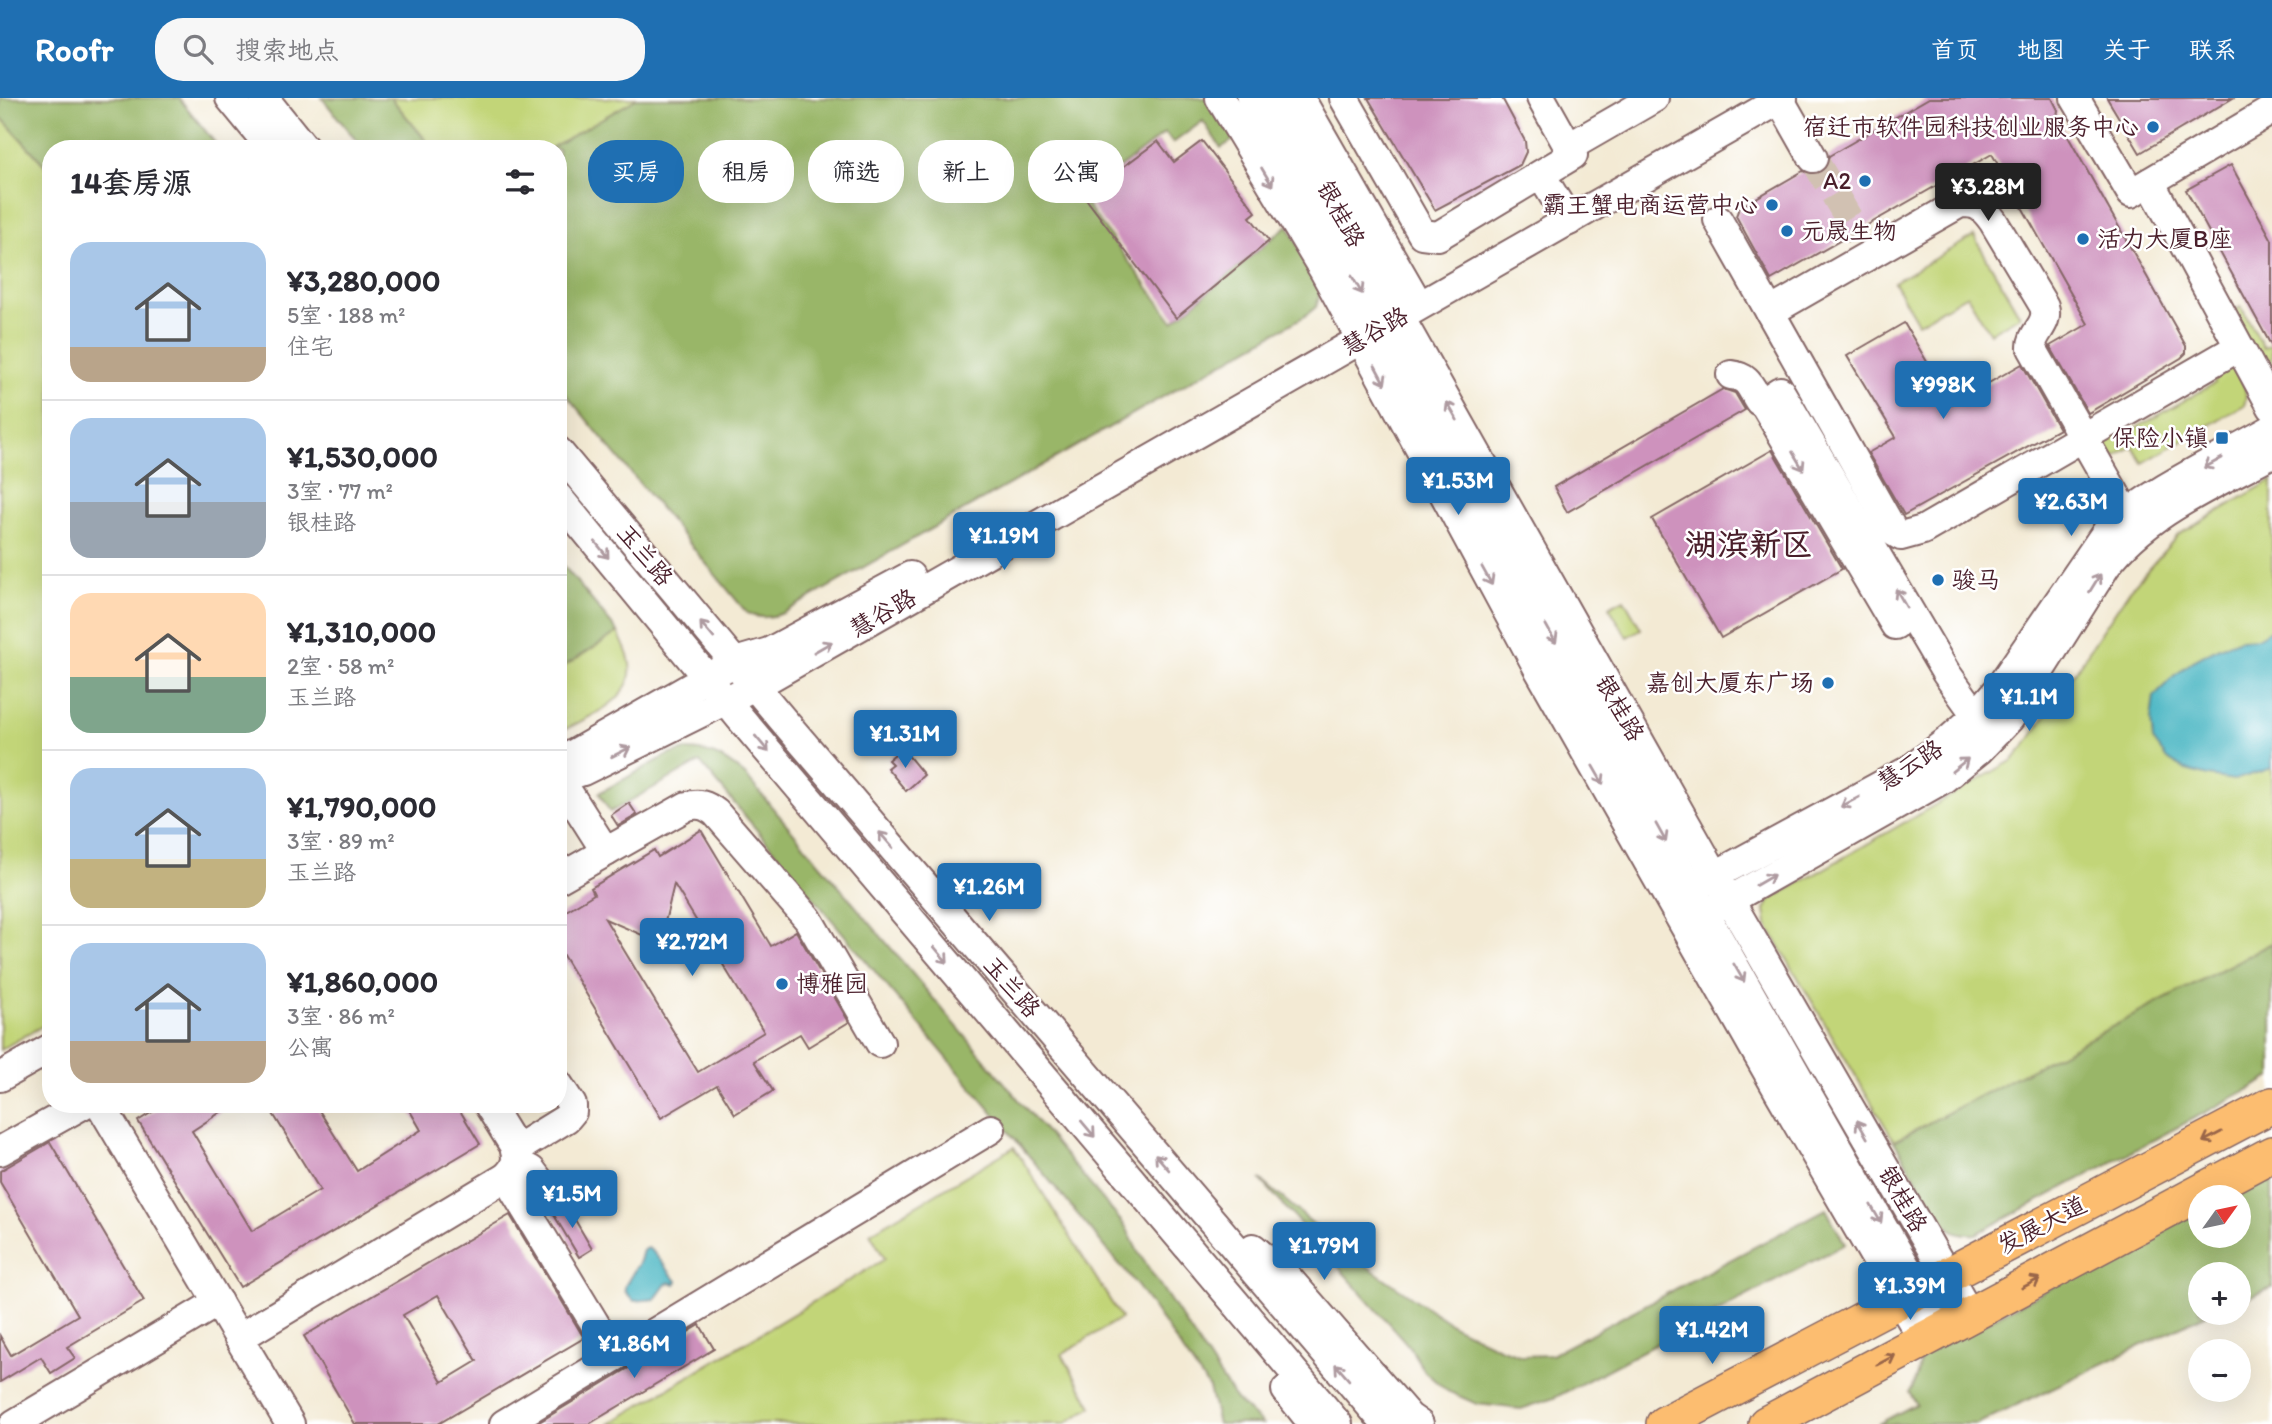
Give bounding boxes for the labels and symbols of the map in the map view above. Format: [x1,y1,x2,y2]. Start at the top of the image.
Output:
place label: 宿迁市软件园科技创业服务中心 [1803,112,2139,141]
marker: 宿迁市软件园科技创业服务中心 [2145,119,2161,135]
pin: ¥3.28M [1931,164,2045,223]
place label: A2 [1823,166,1851,195]
one-way arrow [1261,167,1275,187]
marker: A2 [1857,173,1873,189]
street label: 银桂路 [1311,175,1372,252]
place label: 霸王蟹电商运营中心 [1542,190,1758,219]
marker: 霸王蟹电商运营中心 [1764,197,1780,213]
place label: 元晟生物 [1801,216,1897,245]
marker: 元晟生物 [1779,223,1795,239]
place label: 活力大厦B座 [2097,224,2233,253]
marker: 活力大厦B座 [2075,231,2091,247]
one-way arrow [1350,275,1364,295]
street label: 慧谷路 [1336,300,1413,361]
pin: ¥998K [1894,362,1992,421]
one-way arrow [1373,364,1387,385]
one-way arrow [1445,401,1458,422]
place label: 保险小镇 [2112,423,2208,452]
marker: 保险小镇 [2214,430,2230,446]
one-way arrow [1791,450,1805,470]
one-way arrow [2203,456,2223,470]
pin: ¥1.53M [1401,458,1515,517]
pin: ¥2.63M [2014,478,2128,538]
pin: ¥1.19M [947,512,1061,572]
street label: 玉兰路 [611,518,680,592]
district label: 湖滨新区 [1685,525,1813,563]
one-way arrow [594,541,609,559]
one-way arrow [1481,565,1494,586]
place label: 骏马 [1952,565,2000,594]
marker: 骏马 [1930,572,1946,588]
one-way arrow [2088,574,2102,594]
street label: 慧谷路 [844,582,921,643]
one-way arrow [1894,588,1908,608]
one-way arrow [700,621,715,639]
one-way arrow [1544,624,1558,644]
one-way arrow [812,640,832,654]
place label: 嘉创大厦东广场 [1646,668,1814,697]
street label: 银桂路 [1590,669,1651,746]
pin: ¥1.1M [1980,674,2078,733]
marker: 嘉创大厦东广场 [1820,675,1836,691]
pin: ¥1.31M [848,710,962,770]
street label: 慧云路 [1872,733,1948,796]
one-way arrow [754,735,770,753]
one-way arrow [610,745,631,758]
one-way arrow [1951,757,1969,773]
one-way arrow [1591,764,1605,784]
one-way arrow [1841,795,1861,809]
one-way arrow [1654,823,1668,843]
one-way arrow [878,832,894,850]
pin: ¥1.26M [932,864,1046,923]
one-way arrow [1754,873,1774,887]
pin: ¥2.72M [635,918,749,978]
one-way arrow [933,946,949,964]
street label: 玉兰路 [978,950,1047,1023]
one-way arrow [1732,963,1746,983]
place label: 博雅园 [796,969,868,998]
marker: 博雅园 [774,976,790,992]
one-way arrow [1080,1119,1096,1137]
one-way arrow [1855,1119,1869,1139]
one-way arrow [2202,1130,2222,1144]
one-way arrow [1154,1153,1170,1171]
street label: 银桂路 [1873,1160,1934,1237]
pin: ¥1.5M [523,1170,621,1230]
north arrow [2188,1185,2250,1248]
street label: 发展大道 [1993,1189,2091,1260]
one-way arrow [1869,1203,1883,1223]
pin: ¥1.79M [1267,1222,1381,1282]
pin: ¥1.39M [1853,1262,1967,1322]
one-way arrow [2020,1275,2041,1289]
pin: ¥1.42M [1655,1306,1769,1366]
pin: ¥1.86M [577,1320,691,1380]
one-way arrow [1876,1352,1896,1366]
one-way arrow [1334,1363,1350,1381]

